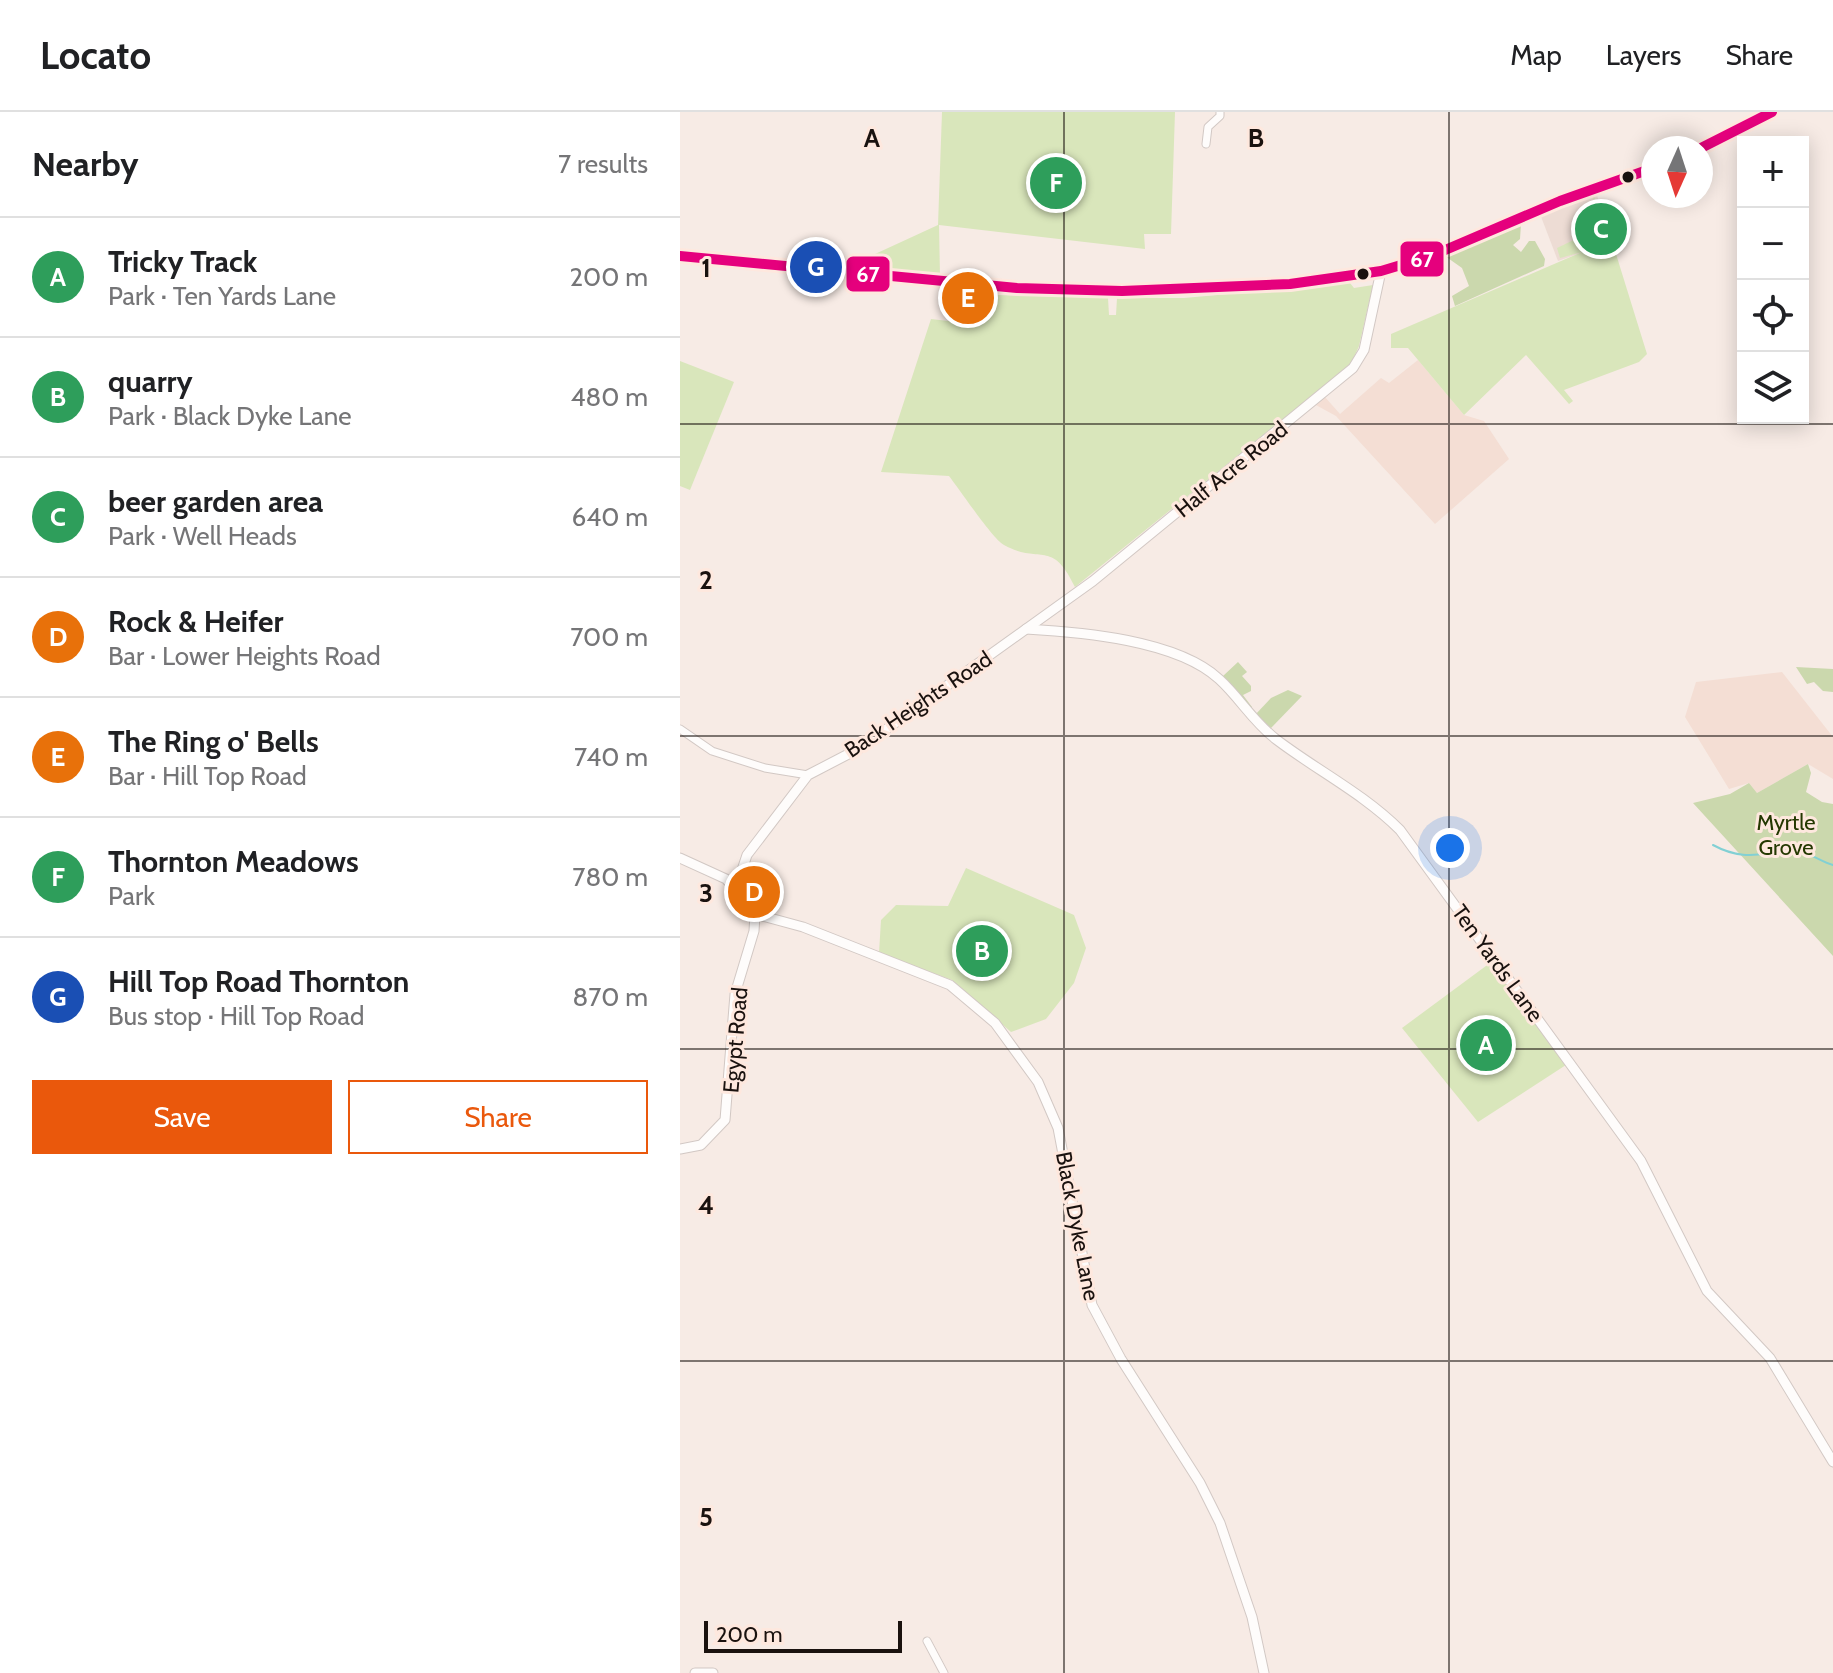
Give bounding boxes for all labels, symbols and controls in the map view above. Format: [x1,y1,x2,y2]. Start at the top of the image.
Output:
text: Locato [40,32,151,79]
text: Map [1510,38,1562,72]
text: Layers [1606,38,1681,72]
text: Share [1725,38,1793,72]
text: A [864,122,881,154]
text: B [1248,122,1264,154]
north arrow [1641,136,1713,208]
map controls [1737,136,1809,424]
button: + [1737,136,1809,208]
text: Nearby [32,143,139,185]
text: 7 results [558,148,648,180]
pin: F [1030,153,1082,213]
unlabelled marker [1620,169,1636,185]
pin: C [1575,199,1627,259]
button: − [1737,208,1809,280]
pin: G [790,237,842,297]
line badge: 67 [1399,240,1445,278]
text: Tricky Track [108,243,257,280]
text: 67 [1410,246,1435,273]
text: 1 [701,252,711,284]
line badge: 67 [845,255,891,293]
text: A [50,261,66,293]
text: 200 m [569,261,648,293]
text: 67 [856,261,881,288]
unlabelled marker [1355,266,1371,282]
pin: E [942,268,994,328]
text: Park · Ten Yards Lane [108,280,336,312]
button: locate [1737,280,1809,352]
button: layers [1737,352,1809,424]
text: quarry [108,363,193,400]
text: B [50,381,66,413]
text: 480 m [570,381,648,413]
text: Park · Black Dyke Lane [108,400,352,432]
street label: Half Acre Road [1170,416,1293,523]
text: beer garden area [108,483,323,520]
text: C [50,501,66,533]
text: 640 m [571,501,648,533]
text: Park · Well Heads [108,520,297,552]
text: 2 [699,564,713,596]
text: Rock & Heifer [108,603,283,640]
text: D [49,621,67,653]
text: 700 m [570,621,648,653]
text: Bar · Lower Heights Road [108,640,381,672]
street label: Back Heights Road [840,645,997,764]
text: The Ring o' Bells [108,723,319,760]
text: E [51,741,65,773]
text: 740 m [574,741,648,773]
text: Bar · Hill Top Road [108,760,307,792]
park label: Myrtle Grove [1756,809,1816,861]
your location [1430,828,1470,868]
text: Thornton Meadows [108,843,359,880]
text: F [51,861,65,893]
text: 780 m [572,861,648,893]
pin: D [728,862,780,922]
text: 3 [699,877,713,909]
text: Park [108,880,155,912]
street label: Ten Yards Lane [1446,899,1549,1027]
pin: B [956,921,1008,981]
text: Hill Top Road Thornton [108,963,409,1000]
text: G [49,981,67,1013]
text: 870 m [573,981,648,1013]
street label: Egypt Road [717,986,754,1094]
text: Bus stop · Hill Top Road [108,1000,364,1032]
pin: A [1460,1015,1512,1075]
button: Save [32,1080,332,1154]
button: Share [348,1080,648,1154]
street label: Black Dyke Lane [1050,1149,1105,1303]
text: 4 [698,1189,714,1221]
text: 5 [699,1501,713,1533]
scale bar [704,1617,902,1653]
text: 200 m [716,1621,782,1648]

